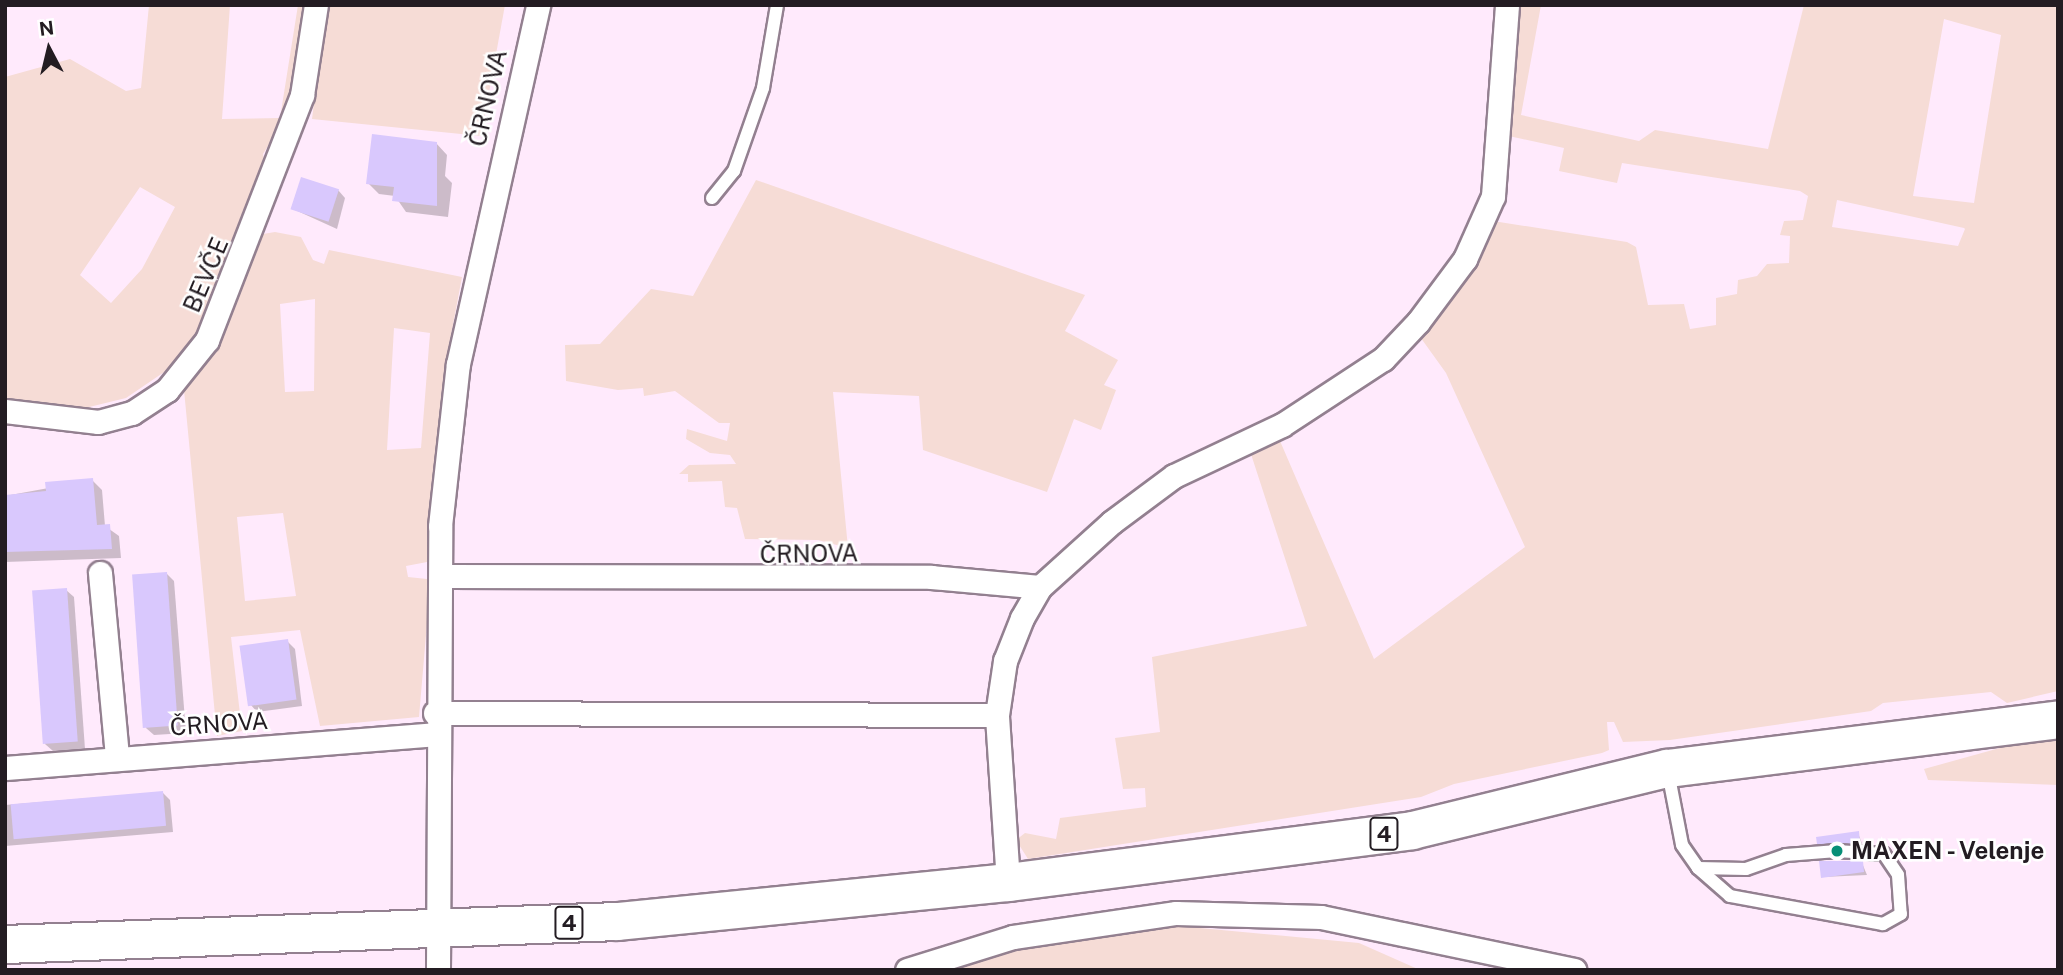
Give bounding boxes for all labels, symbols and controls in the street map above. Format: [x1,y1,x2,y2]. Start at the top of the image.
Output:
north arrow [14,14,84,84]
text: N [38,16,55,40]
street label: ČRNOVA [463,47,513,149]
street label: BEVČE [177,233,235,317]
street label: ČRNOVA [759,539,859,569]
street label: ČRNOVA [169,706,269,742]
road number: 4 [1368,814,1400,854]
place label: MAXEN - Velenje [1851,837,2048,865]
marker: MAXEN - Velenje [1829,843,1845,859]
road number: 4 [553,904,585,942]

